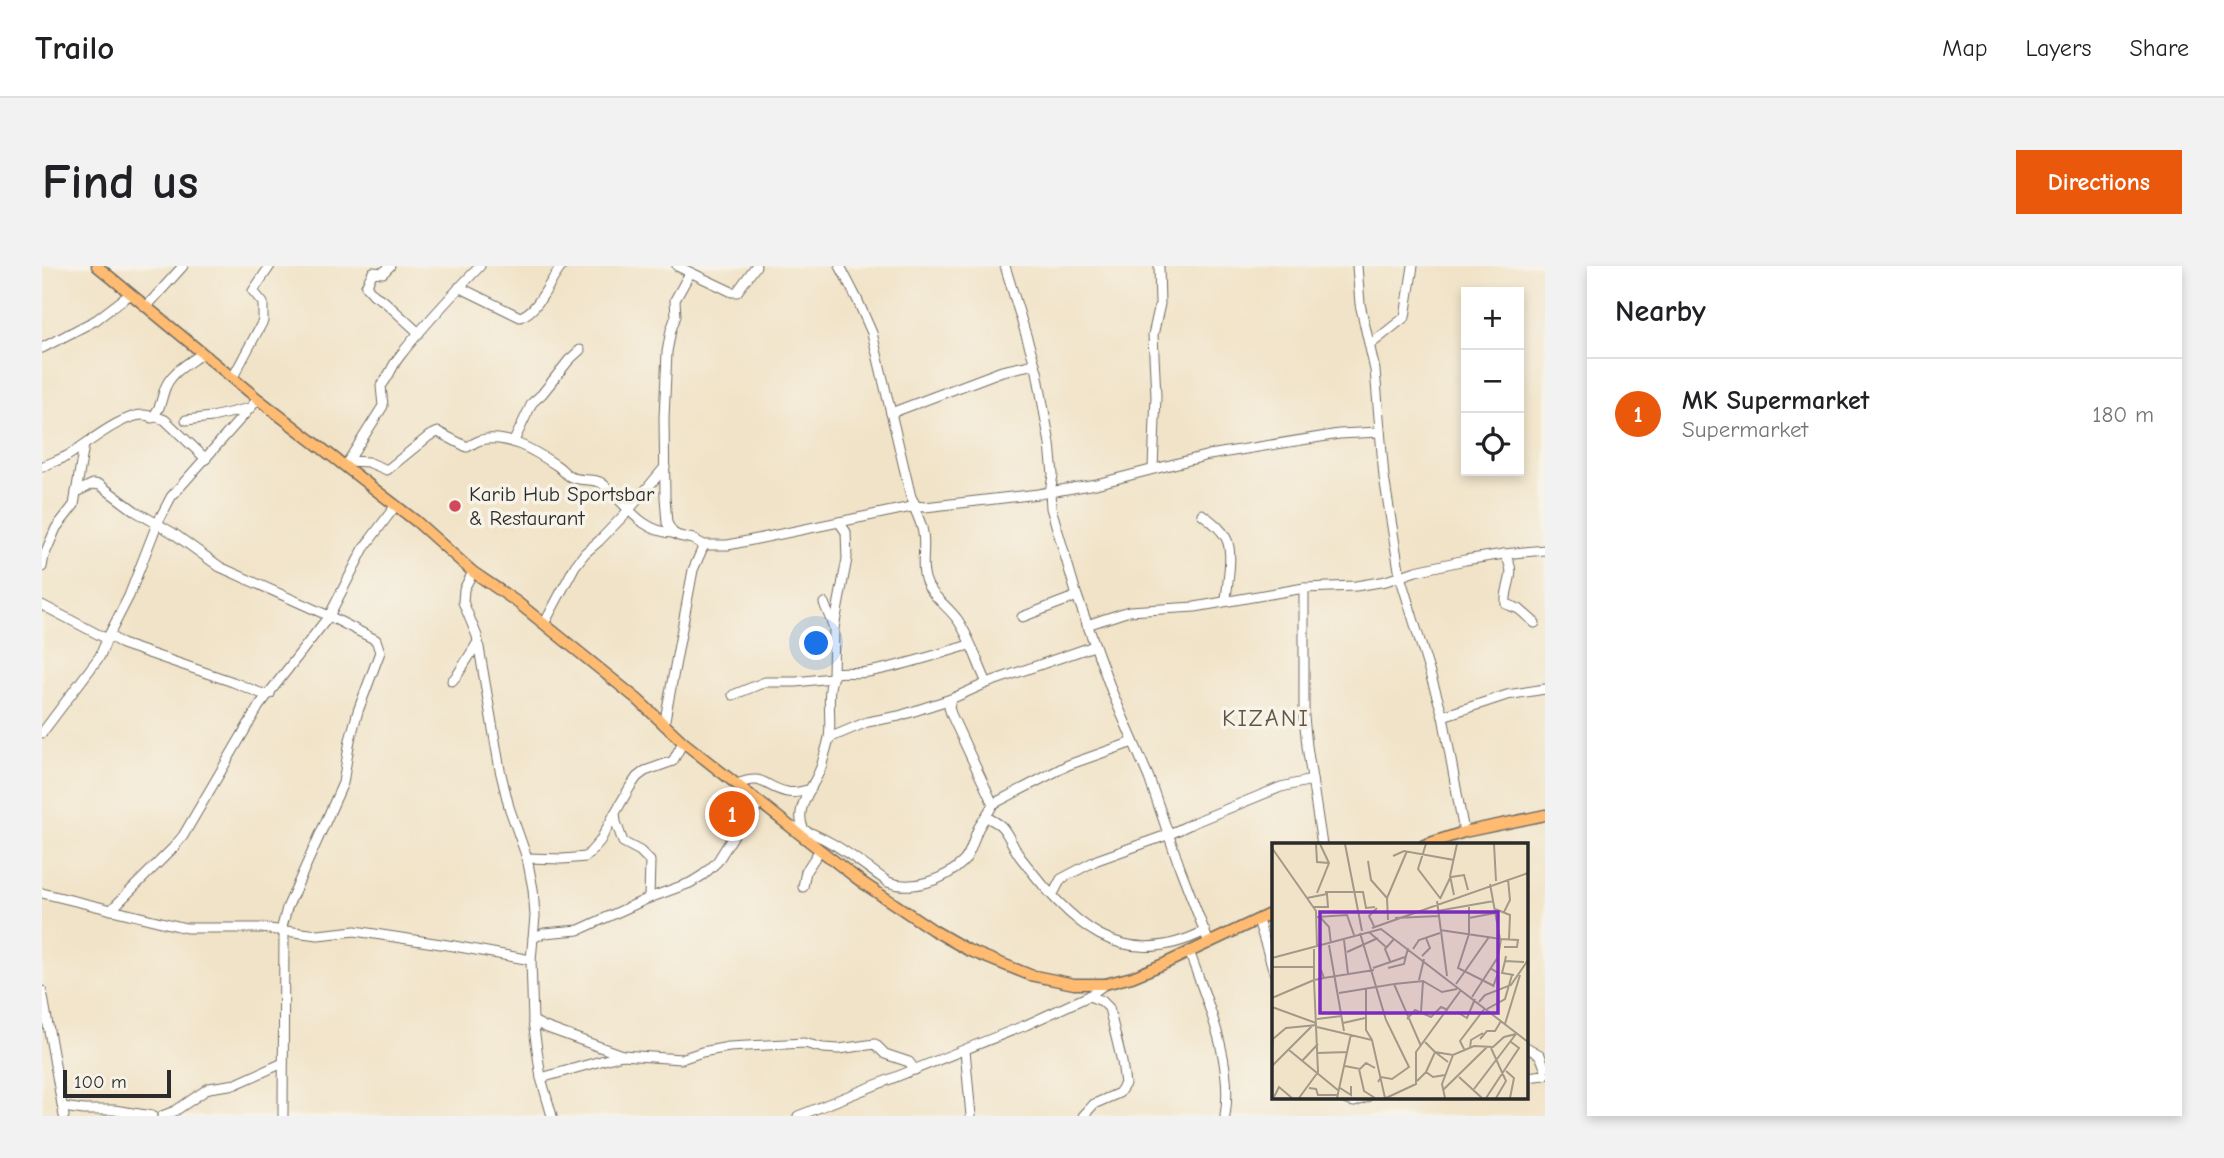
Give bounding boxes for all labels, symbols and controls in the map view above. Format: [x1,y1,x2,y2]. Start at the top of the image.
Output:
text: Trailo [35,29,114,67]
text: Map [1942,34,1988,62]
text: Layers [2026,34,2091,62]
text: Share [2129,34,2189,62]
button: Directions [2016,150,2182,214]
text: Find us [42,154,198,210]
map controls [1461,287,1524,476]
button: + [1461,287,1524,350]
text: Nearby [1615,294,1706,329]
button: − [1461,350,1524,413]
text: MK Supermarket [1682,386,1869,416]
text: 1 [1633,401,1643,428]
text: 180 m [2092,401,2154,428]
button: locate [1461,413,1524,476]
text: Supermarket [1682,416,1808,443]
place label: Karib Hub Sportsbar & Restaurant [469,482,655,530]
marker: Karib Hub Sportsbar & Restaurant [447,498,463,514]
your location [799,626,833,660]
district label: KIZANI [1222,704,1310,732]
pin: 1 [709,788,755,840]
inset map [1272,843,1528,1098]
scale bar [63,1067,172,1099]
text: 100 m [74,1071,127,1093]

